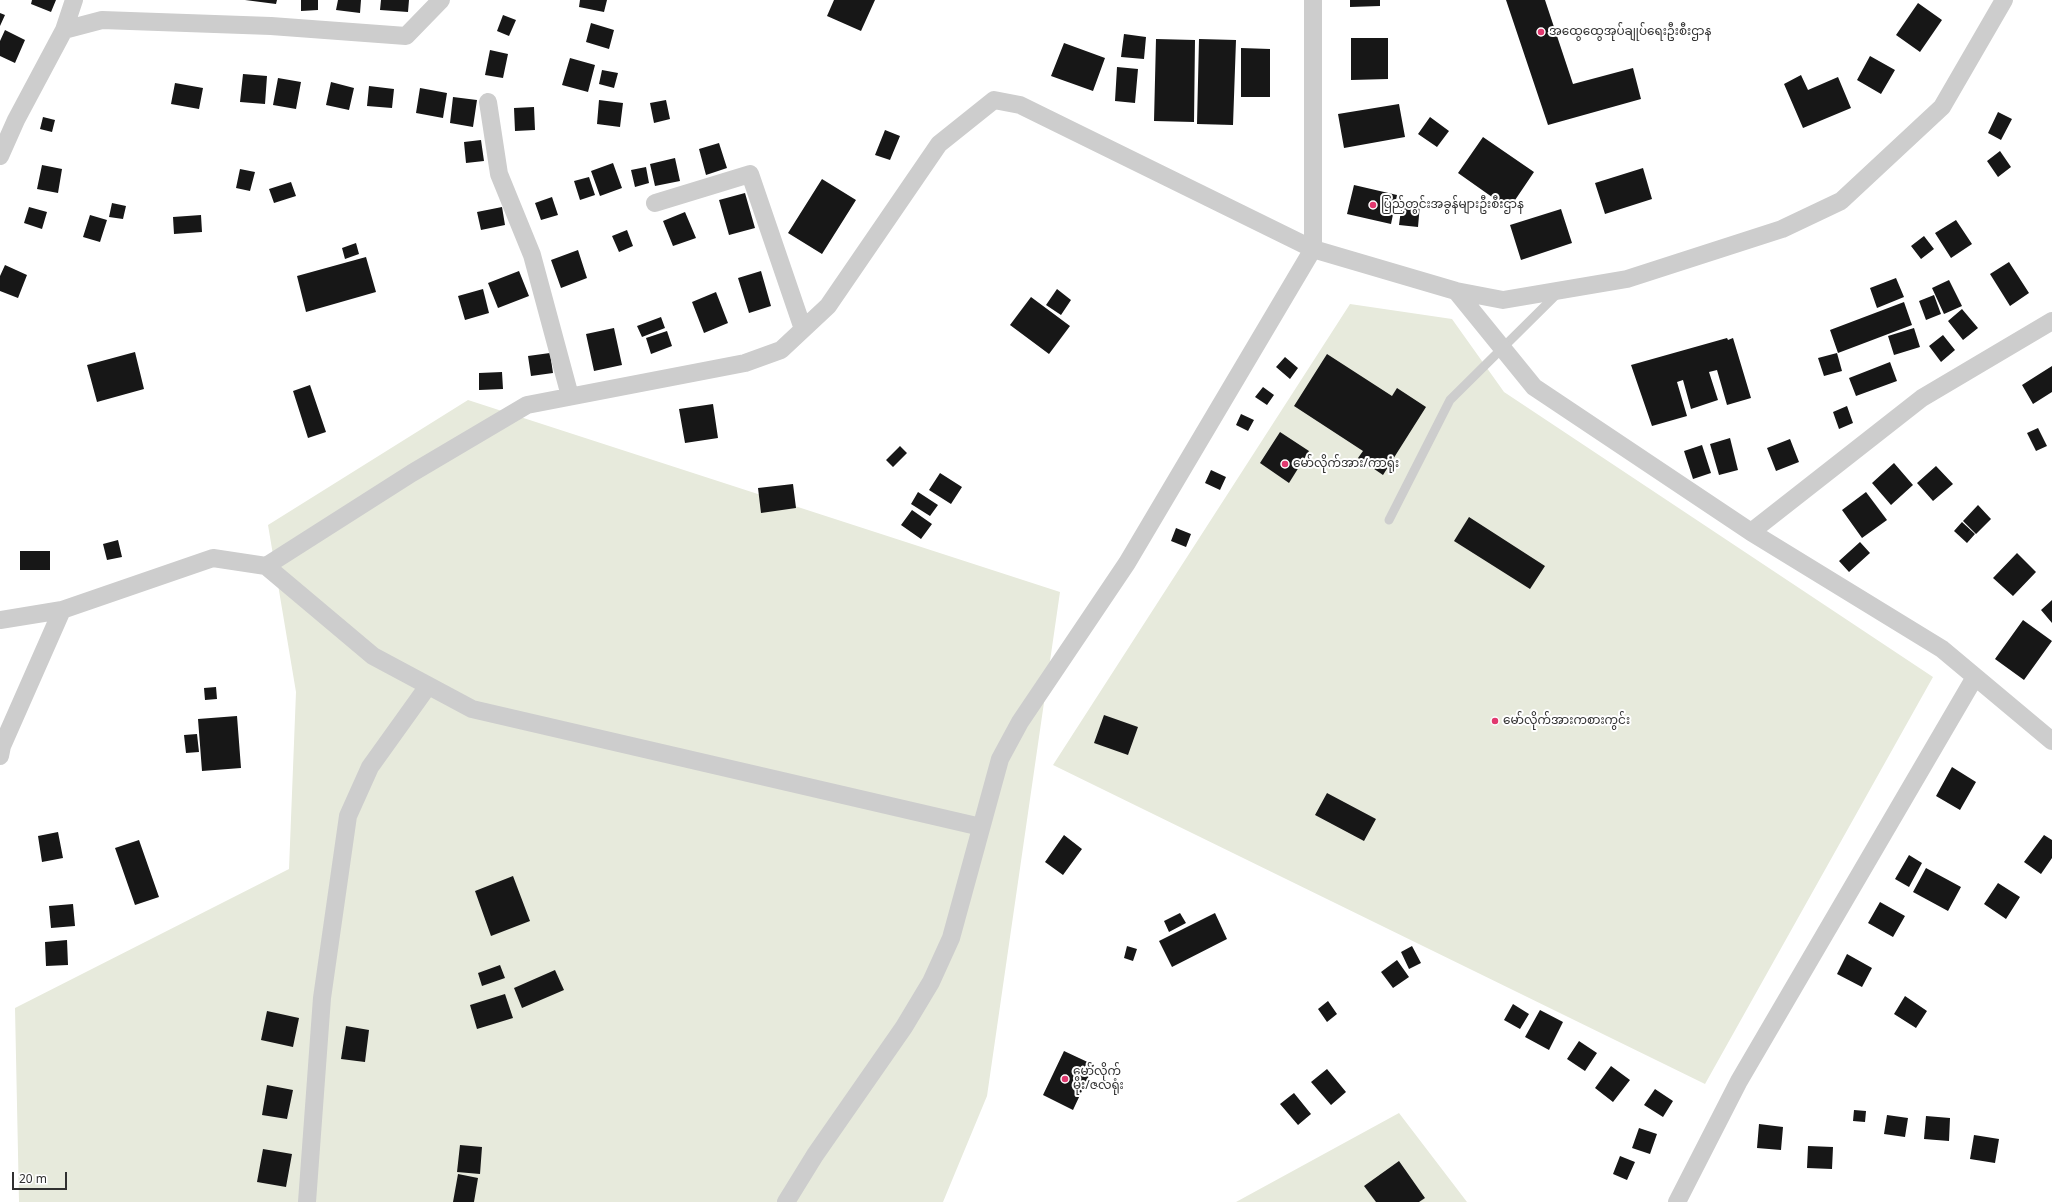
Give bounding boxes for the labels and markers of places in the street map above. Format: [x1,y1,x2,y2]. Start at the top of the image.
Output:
place label: အထွေထွေအုပ်ချုပ်ရေးဦးစီးဌာန [1549,25,1711,39]
marker: အထွေထွေအုပ်ချုပ်ရေးဦးစီးဌာန [1536,27,1546,37]
place label: ပြည်တွင်းအခွန်များဦးစီးဌာန [1381,198,1524,212]
marker: ပြည်တွင်းအခွန်များဦးစီးဌာန [1368,200,1378,210]
place label: မော်လိုက်အား/ကာရုံး [1293,457,1399,471]
marker: မော်လိုက်အား/ကာရုံး [1280,459,1290,469]
place label: မော်လိုက်အားကစားကွင်း [1503,714,1630,728]
marker: မော်လိုက်အားကစားကွင်း [1490,716,1500,726]
place label: မော်လိုက် မိုး/ဇလရုံး [1073,1065,1124,1093]
marker: မော်လိုက် မိုး/ဇလရုံး [1060,1074,1070,1084]

